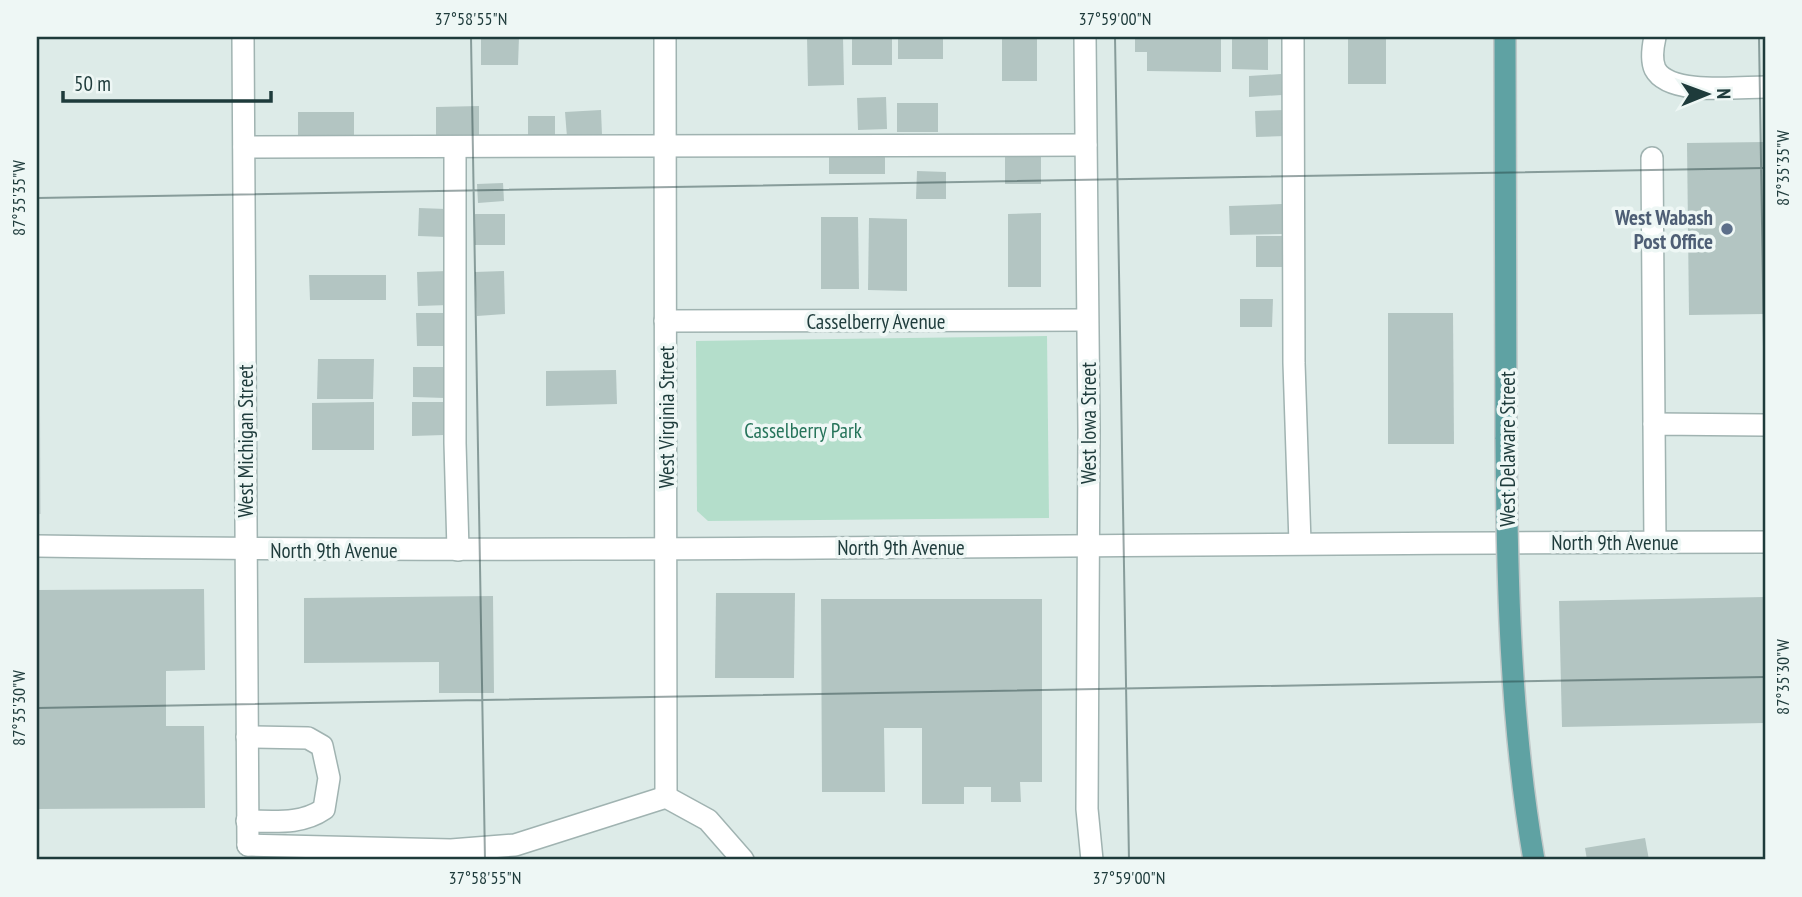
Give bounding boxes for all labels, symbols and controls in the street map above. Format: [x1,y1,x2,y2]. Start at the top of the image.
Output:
text: 37°58'55"N [435,7,507,30]
text: 37°59'00"N [1079,7,1151,30]
scale bar [63,60,271,104]
north arrow [1672,60,1742,130]
text: 50 m [74,70,111,97]
text: N [1712,88,1736,99]
text: 87°35'35"W [1771,130,1794,206]
text: 87°35'35"W [7,160,30,236]
place label: West Wabash Post Office [1614,204,1713,255]
marker: West Wabash Post Office [1719,221,1735,237]
street label: Casselberry Avenue [806,308,946,335]
street label: West Virginia Street [653,345,680,488]
street label: West Iowa Street [1075,362,1102,484]
street label: West Michigan Street [232,364,259,518]
street label: West Delaware Street [1494,371,1521,527]
park label: Casselberry Park [744,417,862,444]
street label: North 9th Avenue [1551,529,1679,556]
street label: North 9th Avenue [837,534,965,561]
street label: North 9th Avenue [270,537,398,564]
text: 87°35'30"W [1771,639,1794,715]
text: 87°35'30"W [7,670,30,746]
text: 37°58'55"N [449,866,521,889]
text: 37°59'00"N [1093,866,1165,889]

